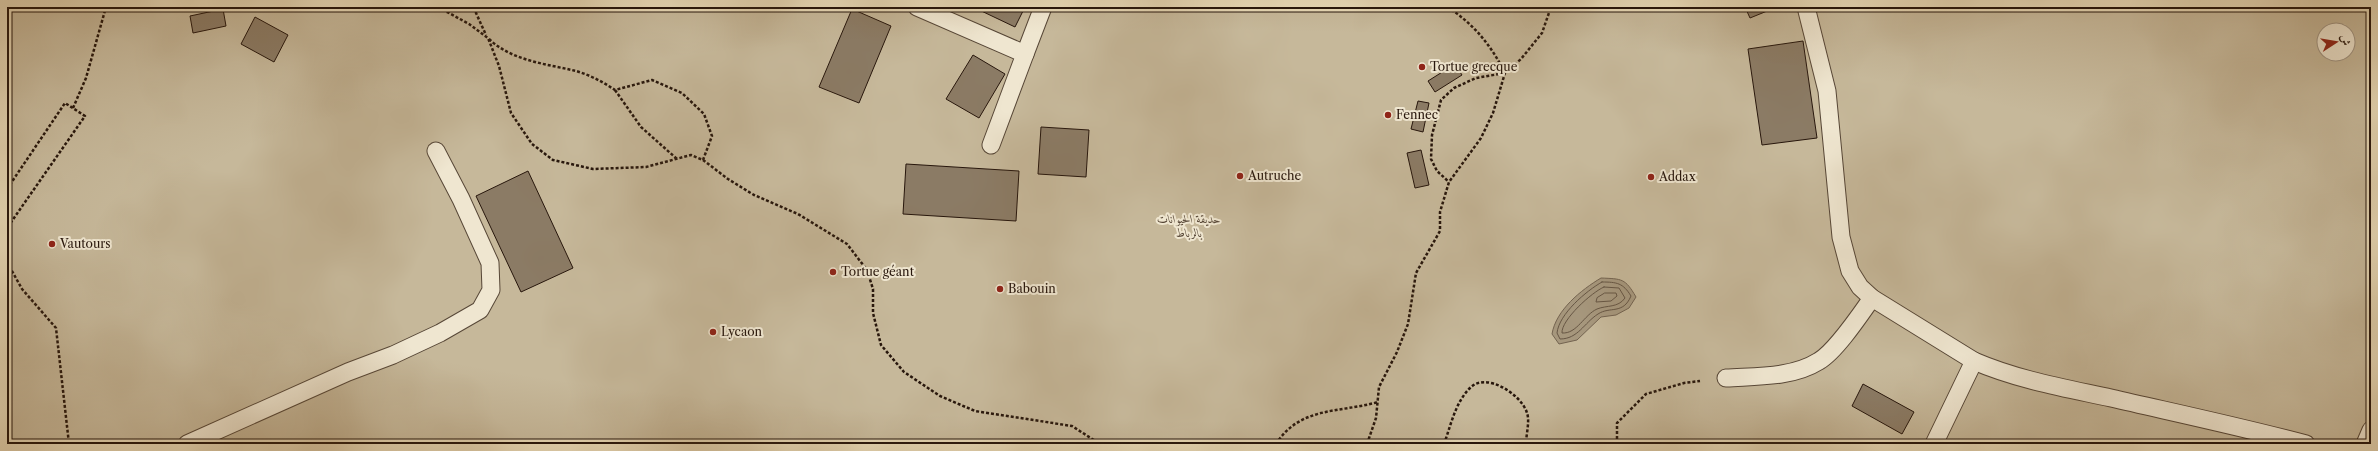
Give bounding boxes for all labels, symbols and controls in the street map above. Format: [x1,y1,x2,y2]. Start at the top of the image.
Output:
north arrow [2316,22,2356,62]
text: ش [2338,33,2354,47]
place label: Tortue grecque [1430,59,1518,74]
marker: Tortue grecque [1417,62,1427,72]
place label: Fennec [1396,107,1438,122]
marker: Fennec [1383,110,1393,120]
place label: Autruche [1247,168,1302,183]
place label: Addax [1658,169,1696,184]
marker: Autruche [1235,171,1245,181]
marker: Addax [1646,172,1656,182]
park label: حديقة الحيوانات بالرباط [1157,211,1221,240]
place label: Vautours [59,236,111,251]
marker: Vautours [47,239,57,249]
place label: Tortue géant [841,264,915,279]
marker: Tortue géant [828,267,838,277]
place label: Babouin [1008,281,1056,296]
marker: Babouin [995,284,1005,294]
place label: Lycaon [721,324,763,339]
marker: Lycaon [708,327,718,337]

